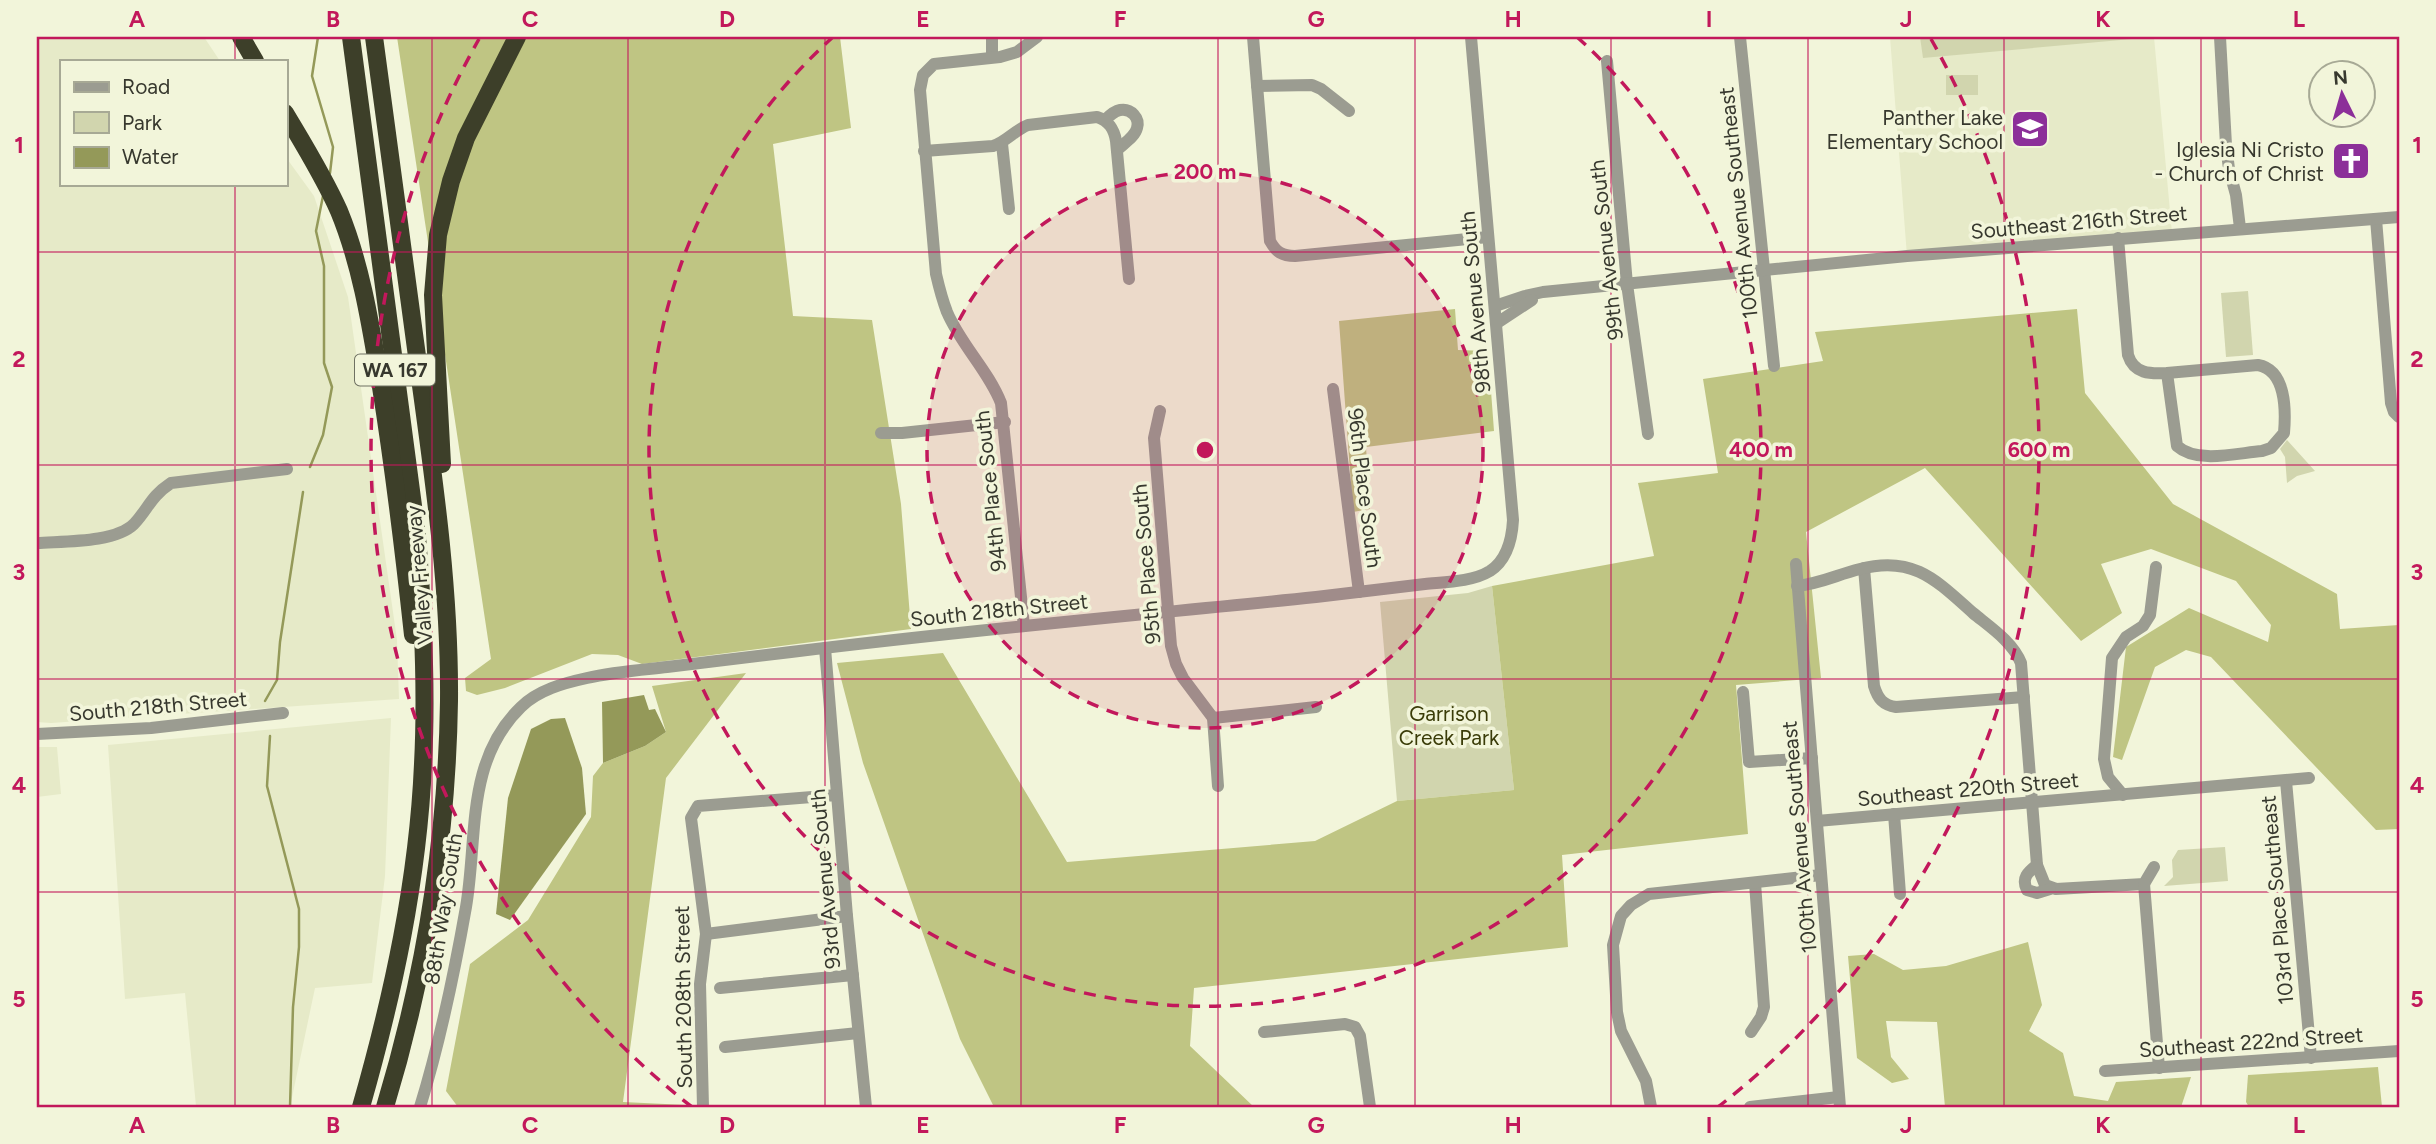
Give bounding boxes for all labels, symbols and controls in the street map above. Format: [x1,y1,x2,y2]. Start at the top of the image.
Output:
text: A [129,5,146,33]
text: B [326,5,340,33]
text: C [522,5,539,33]
text: D [719,5,735,33]
text: E [916,5,930,33]
text: F [1114,5,1127,33]
text: G [1307,5,1325,33]
text: H [1504,5,1522,33]
text: I [1706,5,1712,33]
text: J [1900,5,1912,33]
text: K [2095,5,2111,33]
text: L [2293,5,2305,33]
legend [60,60,287,186]
north arrow [2306,60,2376,130]
text: N [2332,65,2349,90]
text: Road [122,74,170,99]
street label: 100th Avenue Southeast [1713,86,1763,320]
place label: Panther Lake Elementary School [1827,105,2003,154]
school or university icon: Panther Lake Elementary School [2009,108,2051,150]
text: Park [122,110,163,135]
text: 1 [14,131,24,159]
text: 1 [2412,131,2422,159]
place label: Iglesia Ni Cristo - Church of Christ [2154,137,2324,186]
church icon: Iglesia Ni Cristo - Church of Christ [2330,140,2372,182]
text: Water [122,144,178,169]
text: 200 m [1174,159,1236,184]
street label: 99th Avenue South [1584,159,1628,341]
street label: Southeast 216th Street [1970,200,2188,244]
street label: 98th Avenue South [1455,210,1495,394]
text: 2 [12,345,26,373]
text: 2 [2410,345,2424,373]
road number: WA 167 [355,354,435,386]
street label: 96th Place South [1343,407,1387,569]
street label: 94th Place South [969,409,1011,573]
text: 400 m [1729,437,1793,462]
text: 600 m [2008,437,2070,462]
centre of rings [1193,438,1217,462]
street label: 95th Place South [1127,483,1165,645]
street label: Valley Freeway [400,504,438,646]
text: 3 [13,558,25,586]
text: 3 [2411,558,2423,586]
street label: South 218th Street [909,588,1089,632]
street label: South 218th Street [68,686,248,726]
park label: Garrison Creek Park [1399,701,1500,750]
street label: 100th Avenue Southeast [1776,720,1822,954]
street label: Southeast 220th Street [1856,767,2080,811]
text: 4 [12,771,26,799]
text: 4 [2410,771,2424,799]
street label: 93rd Avenue South [805,788,845,970]
street label: 103rd Place Southeast [2255,794,2299,1006]
street label: 88th Way South [419,831,467,987]
street label: South 208th Street [669,905,697,1089]
text: 5 [12,985,26,1013]
text: 5 [2410,985,2424,1013]
street label: Southeast 222nd Street [2138,1022,2364,1062]
text: A [129,1111,146,1139]
text: B [326,1111,340,1139]
text: C [522,1111,539,1139]
text: D [719,1111,735,1139]
text: E [916,1111,930,1139]
text: F [1114,1111,1127,1139]
text: G [1307,1111,1325,1139]
text: H [1504,1111,1522,1139]
text: I [1706,1111,1712,1139]
text: J [1900,1111,1912,1139]
text: K [2095,1111,2111,1139]
text: L [2293,1111,2305,1139]

